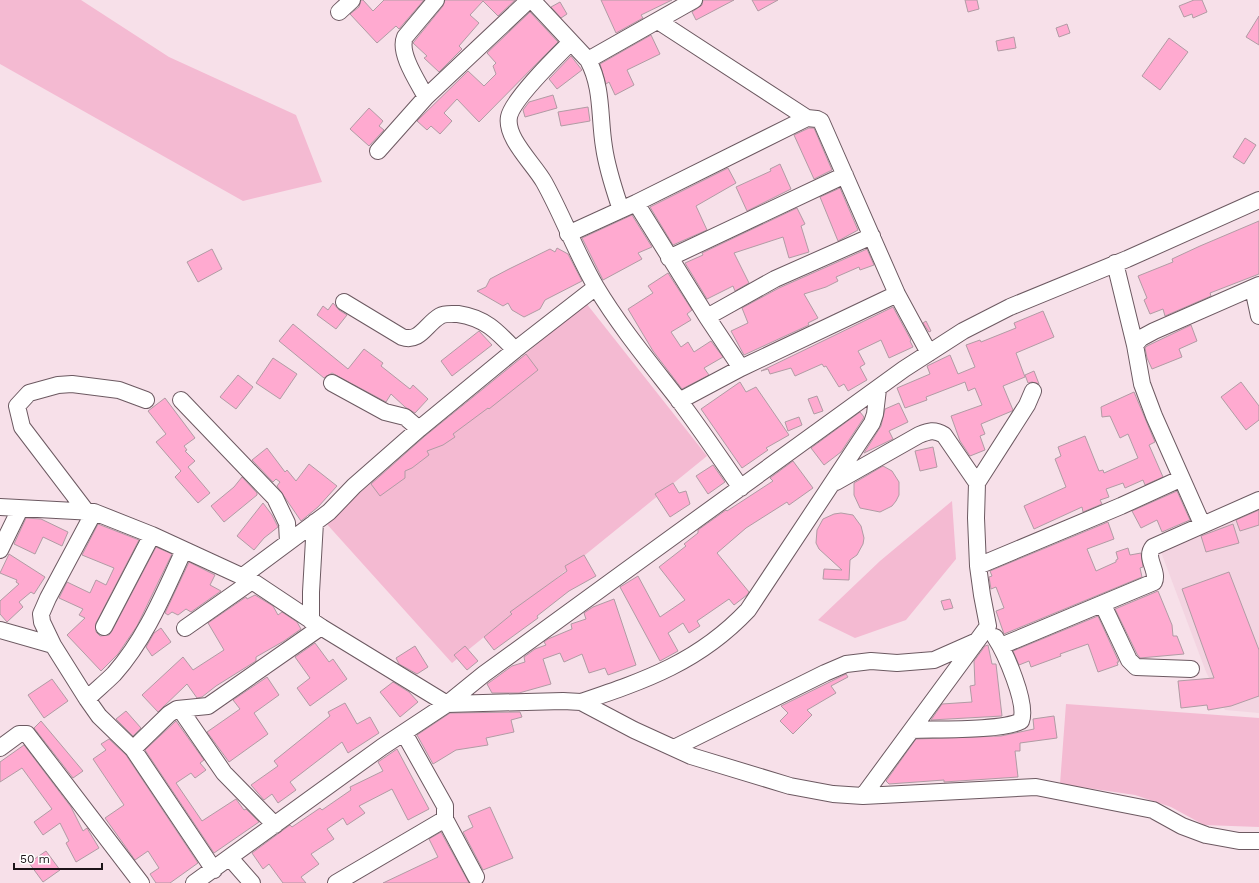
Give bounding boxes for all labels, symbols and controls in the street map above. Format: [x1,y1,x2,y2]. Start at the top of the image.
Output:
scale bar [14,845,102,871]
text: 50 m [20,852,50,866]

